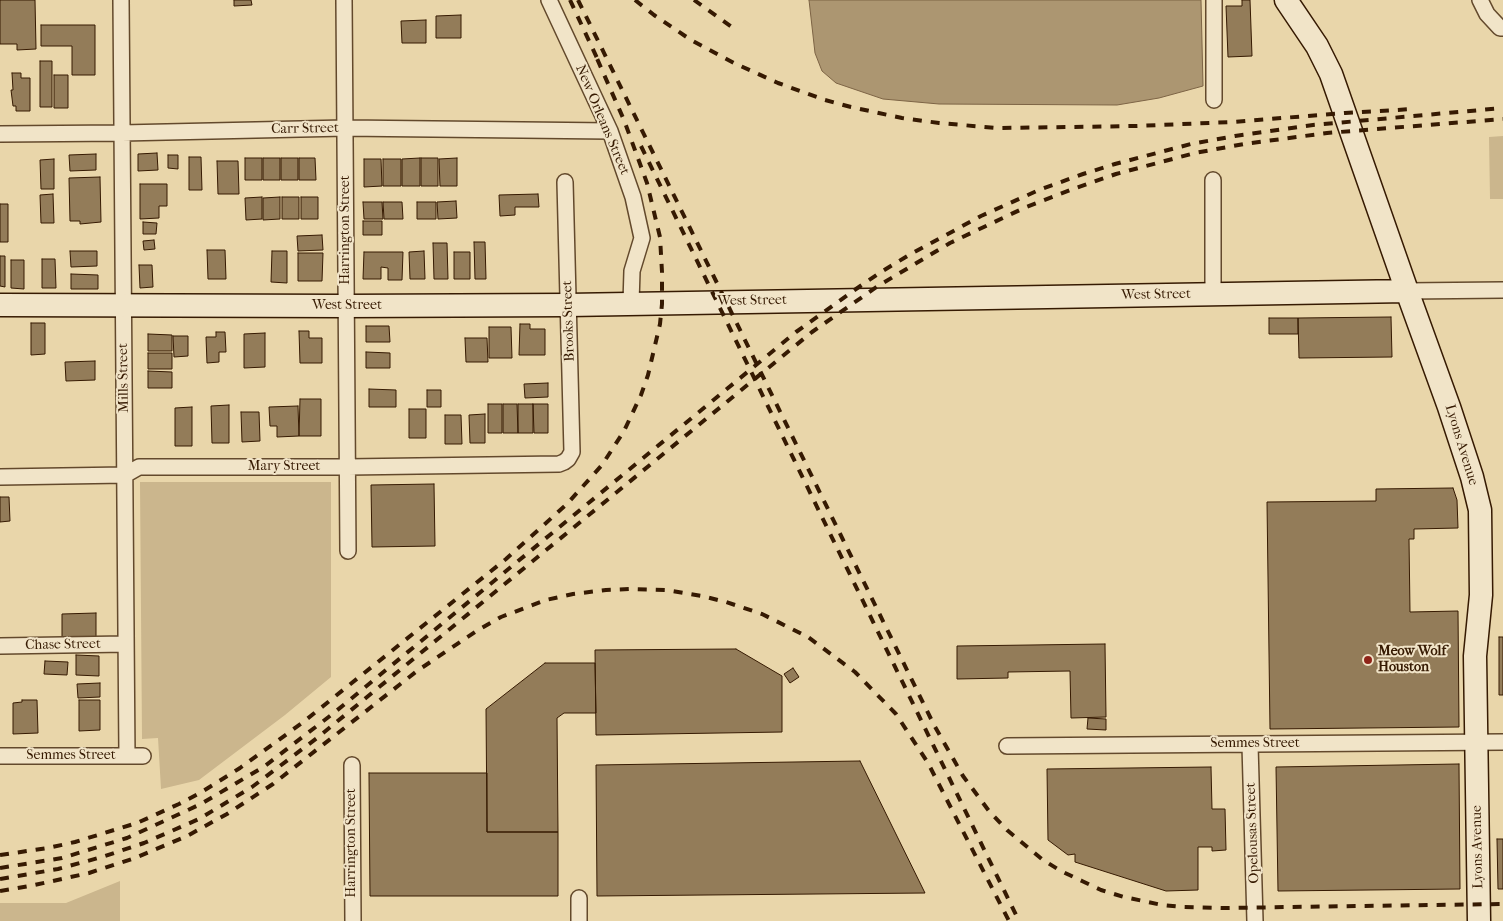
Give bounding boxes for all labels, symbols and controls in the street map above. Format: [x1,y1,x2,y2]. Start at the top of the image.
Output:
street label: New Orleans Street [571,62,633,178]
street label: Carr Street [271,120,339,138]
street label: Harrington Street [338,175,354,285]
street label: Brooks Street [559,280,579,362]
street label: West Street [1121,286,1191,304]
street label: West Street [717,292,787,310]
street label: West Street [312,298,382,314]
street label: Mills Street [115,343,133,413]
street label: Lyons Avenue [1441,402,1481,488]
street label: Mary Street [248,459,320,475]
street label: Chase Street [25,636,101,654]
place label: Meow Wolf Houston [1378,644,1446,676]
marker: Meow Wolf Houston [1362,654,1374,666]
street label: Semmes Street [1210,736,1300,752]
street label: Semmes Street [26,748,116,764]
street label: Opelousas Street [1243,782,1263,884]
street label: Harrington Street [344,788,360,898]
street label: Lyons Avenue [1469,805,1487,889]

